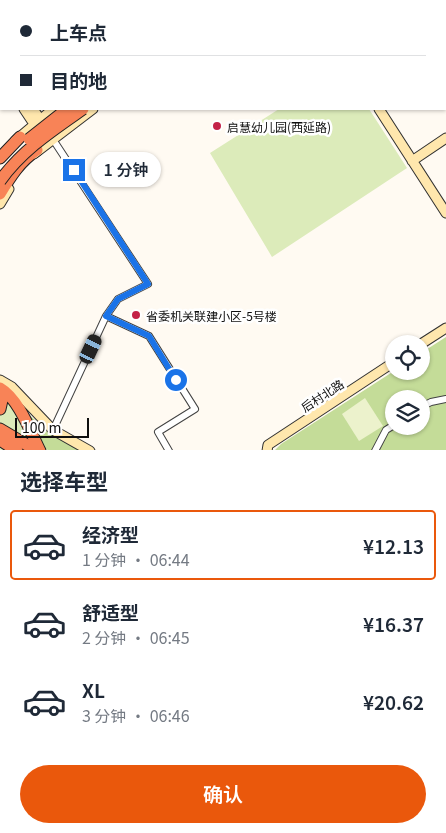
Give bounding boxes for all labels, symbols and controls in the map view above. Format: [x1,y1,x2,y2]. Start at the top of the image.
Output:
text: 上车点 [50,18,107,45]
text: 目的地 [50,66,107,93]
place label: 启慧幼儿园(西延路) [227,118,331,135]
marker: 启慧幼儿园(西延路) [211,120,223,132]
callout: 1 分钟 [92,152,162,188]
text: 1 分钟 [104,157,148,181]
route end [63,159,85,181]
place label: 省委机关联建小区-5号楼 [146,307,277,324]
marker: 省委机关联建小区-5号楼 [130,309,142,321]
car [77,332,104,366]
map controls [385,335,430,435]
button: locate [385,335,430,380]
route start [165,369,187,391]
street label: 后村北路 [297,375,347,415]
button: layers [385,390,430,435]
scale bar [15,416,89,439]
text: 100 m [22,417,61,437]
text: 选择车型 [20,464,108,496]
text: 经济型 [82,520,139,547]
icon: car [22,523,67,568]
text: ¥12.13 [363,532,424,559]
text: 1 分钟 · 06:44 [82,547,190,571]
text: 舒适型 [82,598,139,625]
icon: car [22,601,67,646]
text: ¥16.37 [363,610,424,637]
text: 2 分钟 · 06:45 [82,625,190,649]
text: XL [82,676,105,703]
icon: car [22,679,67,724]
text: ¥20.62 [363,688,424,715]
text: 3 分钟 · 06:46 [82,703,190,727]
button: 确认 [20,765,426,823]

